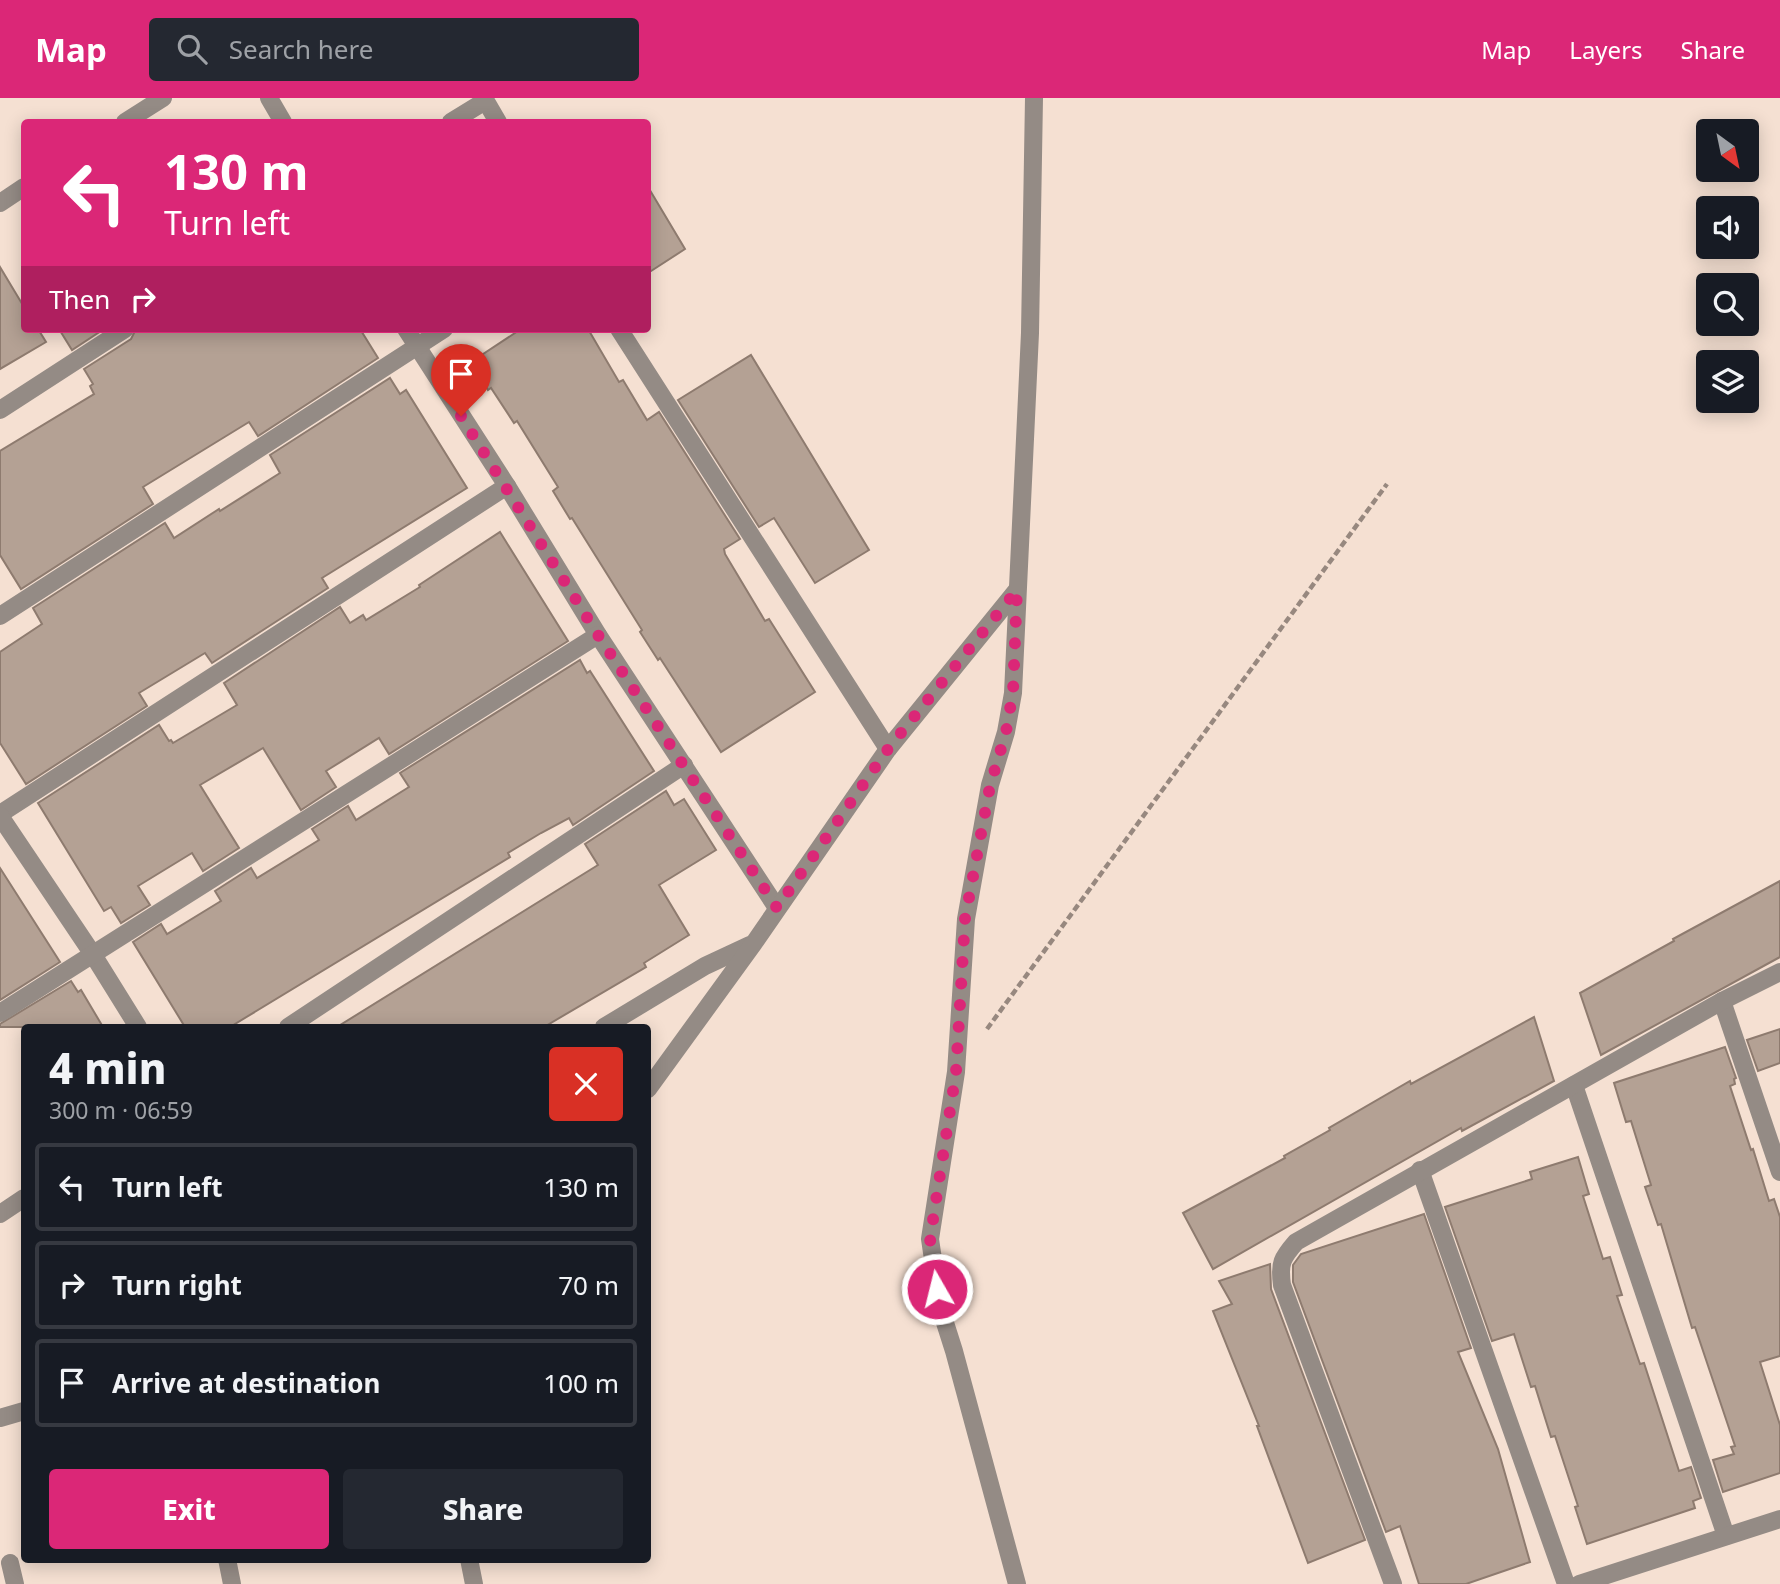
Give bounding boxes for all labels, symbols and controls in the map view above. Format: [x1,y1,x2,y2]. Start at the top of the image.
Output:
search box [149,18,639,81]
text: Map [35,27,107,72]
icon: search [173,30,211,68]
text: Search here [229,31,373,67]
text: Map [1481,33,1531,66]
text: Layers [1569,33,1643,66]
text: Share [1681,33,1745,66]
north arrow [1696,119,1759,182]
map controls [1696,119,1759,413]
text: 130 m [164,138,309,204]
icon: left [49,147,140,238]
button: sound [1696,196,1759,259]
text: Turn left [164,201,290,244]
button: search [1696,273,1759,336]
icon: right [124,280,162,318]
text: Then [49,281,110,317]
pin [431,344,491,416]
button: layers [1696,350,1759,413]
icon: arrive [442,355,480,393]
text: 4 min [49,1039,166,1096]
button: close [549,1047,623,1121]
text: 300 m · 06:59 [49,1094,193,1126]
icon: left [53,1168,91,1206]
text: Turn left [112,1169,223,1205]
text: 130 m [543,1169,619,1205]
position arrow [900,1252,974,1326]
icon: right [53,1266,91,1304]
text: Turn right [112,1267,242,1303]
text: 70 m [558,1267,619,1303]
icon: arrive [53,1364,91,1402]
text: Arrive at destination [112,1365,381,1401]
text: 100 m [543,1365,619,1401]
button: Exit [49,1469,329,1549]
button: Share [343,1469,623,1549]

